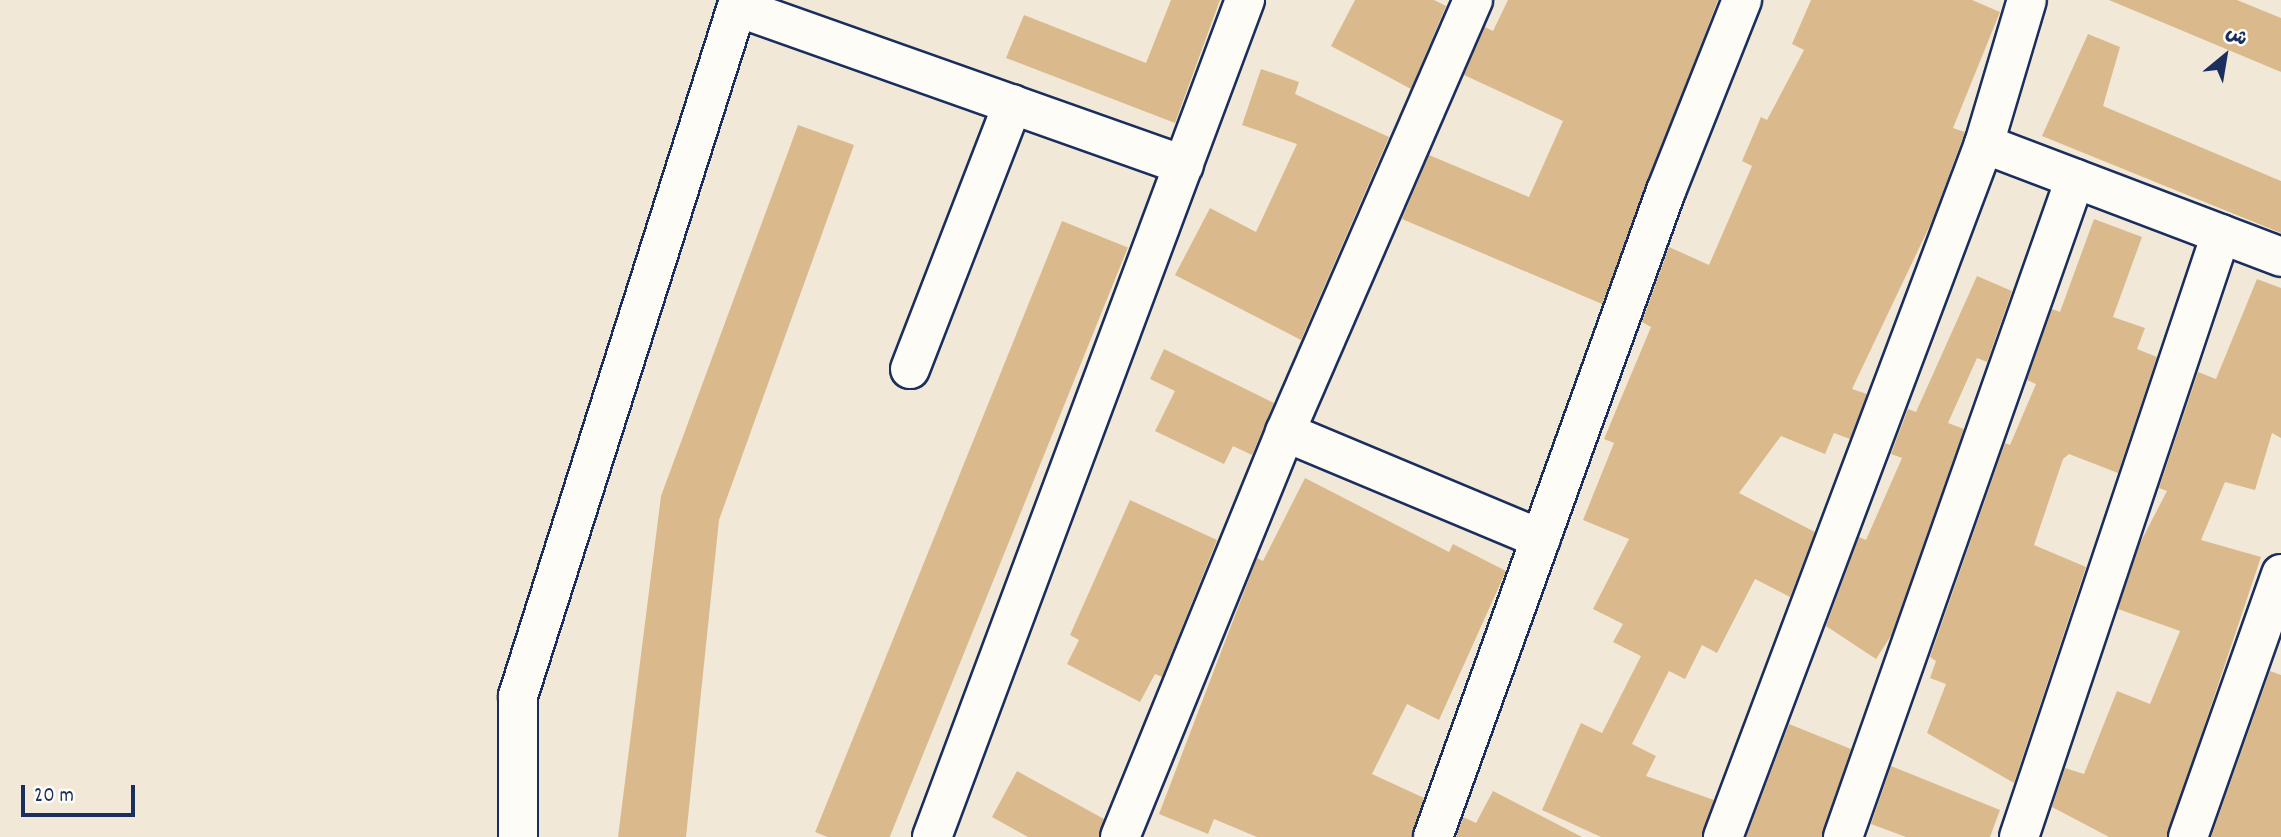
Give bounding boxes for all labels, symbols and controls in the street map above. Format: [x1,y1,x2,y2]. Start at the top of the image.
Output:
text: ش [2220,20,2252,54]
north arrow [2190,21,2260,91]
scale bar [24,770,138,814]
text: 20 m [34,782,74,812]

